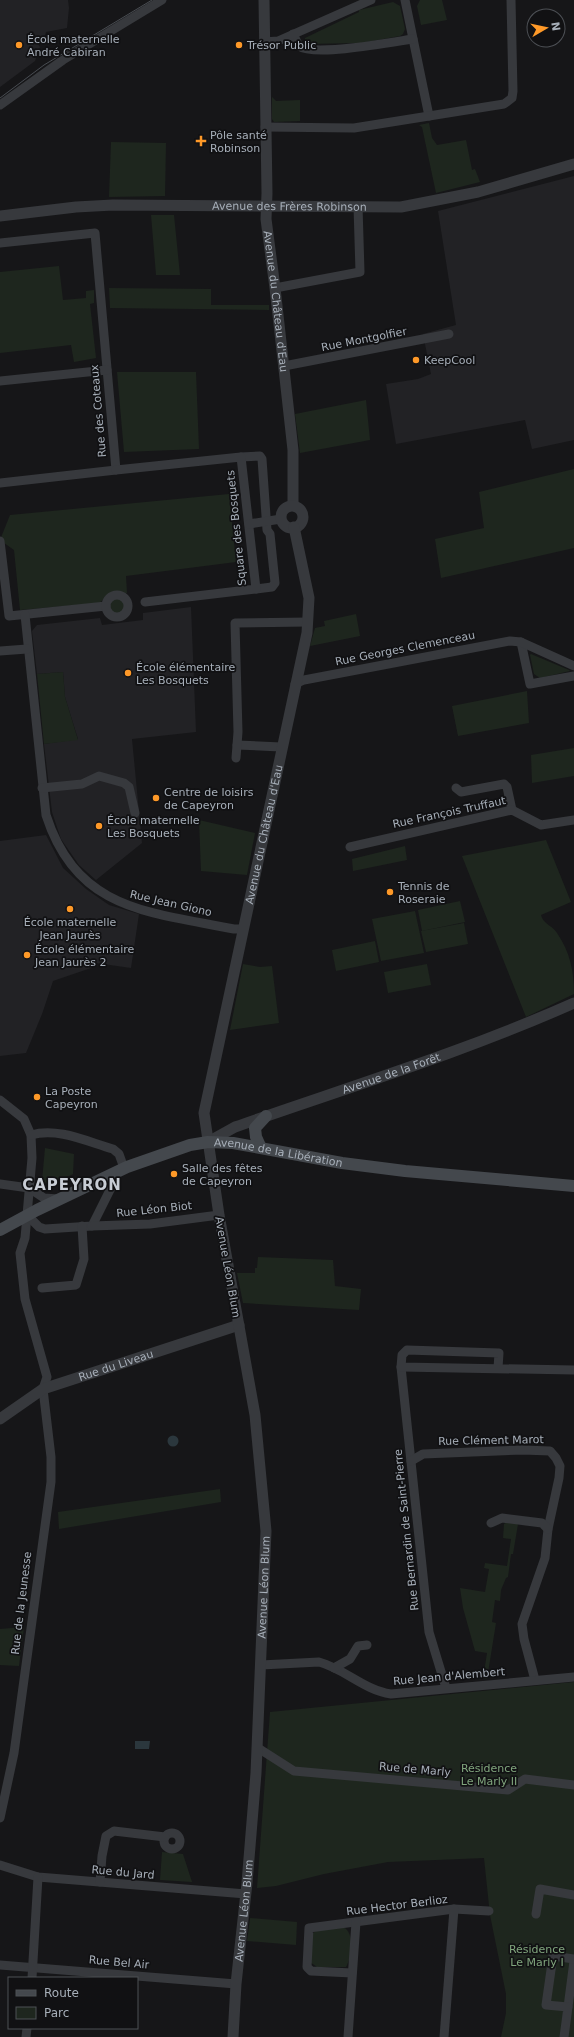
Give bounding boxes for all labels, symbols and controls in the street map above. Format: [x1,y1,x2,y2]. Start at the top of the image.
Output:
north arrow [526,8,566,48]
text: N [548,21,563,32]
place label: École maternelle André Cabiran [27,33,120,59]
place label: Trésor Public [246,39,316,52]
marker: École maternelle André Cabiran [14,40,24,50]
marker: Trésor Public [234,40,244,50]
place label: Pôle santé Robinson [210,129,267,155]
marker: Pôle santé Robinson [195,135,207,147]
street label: Avenue des Frères Robinson [212,200,367,214]
street label: Avenue du Château d'Eau [261,230,290,373]
street label: Rue Montgolfier [320,325,408,354]
place label: KeepCool [424,354,475,367]
marker: KeepCool [411,355,421,365]
street label: Rue des Coteaux [88,364,109,458]
street label: Square des Bosquets [224,469,249,586]
street label: Rue Georges Clemenceau [334,629,476,668]
place label: École élémentaire Les Bosquets [136,661,235,687]
marker: École élémentaire Les Bosquets [123,668,133,678]
street label: Avenue du Château d'Eau [243,764,286,906]
place label: Centre de loisirs de Capeyron [164,786,254,812]
marker: Centre de loisirs de Capeyron [151,793,161,803]
street label: Rue François Truffaut [391,794,508,831]
place label: École maternelle Les Bosquets [107,814,200,840]
marker: École maternelle Les Bosquets [94,821,104,831]
place label: Tennis de Roseraie [397,880,450,906]
marker: Tennis de Roseraie [385,887,395,897]
street label: Rue Jean Giono [129,888,213,919]
marker: École maternelle Jean Jaurès [65,904,75,914]
place label: École maternelle Jean Jaurès [24,916,116,942]
place label: École élémentaire Jean Jaurès 2 [34,943,134,969]
marker: École élémentaire Jean Jaurès 2 [22,950,32,960]
street label: Avenue de la Forêt [341,1050,443,1097]
place label: La Poste Capeyron [45,1085,98,1111]
marker: La Poste Capeyron [32,1092,42,1102]
street label: Avenue de la Libération [214,1136,344,1170]
place label: Salle des fêtes de Capeyron [182,1162,263,1188]
marker: Salle des fêtes de Capeyron [169,1169,179,1179]
district label: CAPEYRON [22,1176,122,1194]
street label: Rue Léon Biot [116,1199,193,1220]
street label: Avenue Léon Blum [212,1215,243,1319]
street label: Rue du Liveau [77,1347,155,1384]
street label: Rue Clément Marot [438,1433,545,1448]
street label: Rue Bernardin de Saint-Pierre [392,1448,421,1611]
street label: Avenue Léon Blum [256,1536,273,1639]
street label: Rue de la Jeunesse [9,1550,34,1655]
street label: Rue Jean d'Alembert [393,1665,506,1688]
street label: Rue de Marly [379,1760,452,1779]
park label: Résidence Le Marly II [461,1762,517,1788]
street label: Avenue Léon Blum [232,1859,256,1962]
street label: Rue du Jard [91,1863,155,1882]
street label: Rue Hector Berlioz [346,1893,449,1918]
park label: Résidence Le Marly I [509,1943,565,1969]
street label: Rue Bel Air [88,1953,150,1972]
legend [8,1977,138,2029]
text: Route [44,1986,79,2000]
text: Parc [44,2006,69,2020]

